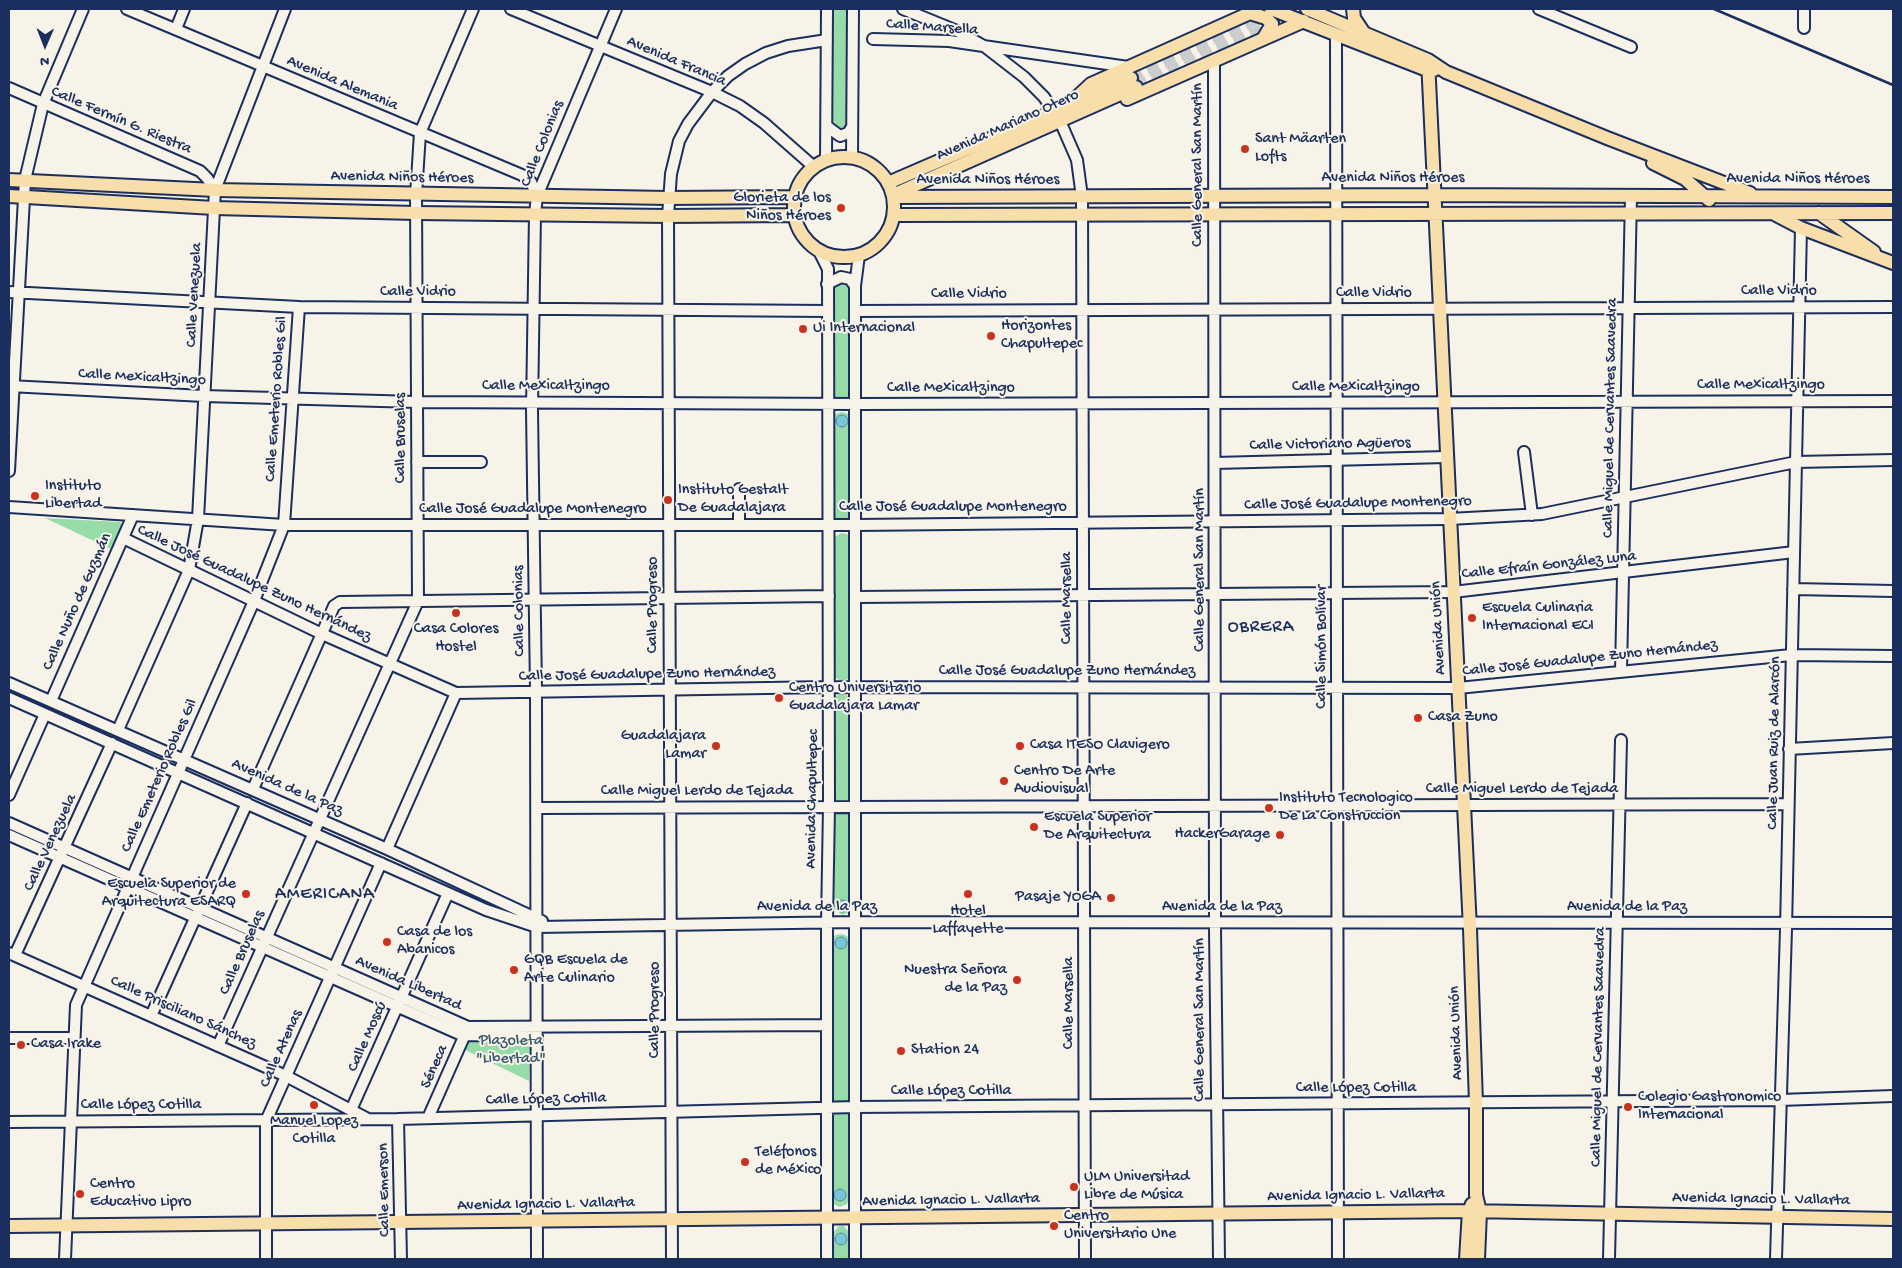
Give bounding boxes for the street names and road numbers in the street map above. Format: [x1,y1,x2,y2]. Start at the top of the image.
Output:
street label: Calle Marsella [885,15,979,41]
street label: Avenida Francia [623,32,729,92]
street label: Avenida Alemania [283,52,401,116]
street label: Calle Fermín G. Riestra [48,83,194,159]
street label: Calle General San Martín [1189,83,1209,247]
street label: Avenida Mariano Otero [934,86,1082,166]
street label: Calle Colonias [517,98,569,190]
street label: Avenida Niños Héroes [330,167,474,189]
street label: Avenida Niños Héroes [1322,169,1464,189]
street label: Avenida Niños Héroes [1727,170,1869,190]
street label: Avenida Niños Héroes [917,171,1059,191]
street label: Calle Venezuela [183,242,207,348]
street label: Calle Vidrio [1741,282,1817,302]
street label: Calle Vidrio [380,283,456,303]
street label: Calle Vidrio [1336,284,1412,304]
street label: Calle Vidrio [931,285,1007,305]
street label: Calle Miguel de Cervantes Saavedra [1599,298,1623,538]
street label: Calle Emeterio Robles Gil [262,316,292,482]
street label: Calle Mexicaltzingo [78,365,206,391]
street label: Calle Mexicaltzingo [1697,376,1825,396]
street label: Calle Mexicaltzingo [482,377,610,397]
street label: Calle Mexicaltzingo [1292,378,1420,398]
street label: Calle Mexicaltzingo [887,379,1015,399]
street label: Calle Bruselas [392,393,412,483]
street label: Calle Victoriano Agüeros [1249,434,1411,456]
street label: Calle General San Martín [1191,488,1211,652]
street label: Calle José Guadalupe Montenegro [1244,492,1472,516]
street label: Calle José Guadalupe Montenegro [839,498,1067,518]
street label: Calle José Guadalupe Montenegro [419,500,647,520]
street label: Calle José Guadalupe Zuno Hernández [134,521,374,647]
street label: Calle Nuño de Guzmán [39,530,117,674]
street label: Calle Efraín González Luna [1461,547,1637,585]
street label: Calle Marsella [1058,552,1078,644]
street label: Calle Progreso [644,557,664,653]
street label: Calle Colonias [510,565,530,657]
street label: Avenida Unión [1427,581,1451,675]
street label: Calle Simón Bolívar [1313,585,1333,709]
street label: Calle José Guadalupe Zuno Hernández [1461,636,1719,682]
street label: Calle Juan Ruiz de Alarcón [1764,656,1786,830]
street label: Calle José Guadalupe Zuno Hernández [939,662,1195,682]
street label: Calle José Guadalupe Zuno Hernández [519,663,775,687]
street label: Calle Emeterio Robles Gil [117,696,203,856]
street label: Avenida Chapultepec [802,729,824,869]
street label: Avenida de la Paz [228,755,346,821]
street label: Calle Miguel Lerdo de Tejada [1426,780,1618,800]
street label: Calle Miguel Lerdo de Tejada [601,782,793,802]
street label: Calle Venezuela [20,791,82,895]
street label: Avenida de la Paz [757,898,877,918]
street label: Avenida de la Paz [1162,898,1282,918]
street label: Avenida de la Paz [1567,898,1687,918]
street label: Calle Bruselas [216,908,270,998]
street label: Calle Miguel de Cervantes Saavedra [1587,927,1611,1167]
street label: Calle General San Martín [1191,938,1211,1102]
street label: Avenida Libertad [352,952,464,1016]
street label: Calle Marsella [1060,957,1080,1049]
street label: Calle Progreso [646,962,666,1058]
street label: Calle Prisciliano Sánchez [107,972,259,1054]
street label: Avenida Unión [1446,986,1468,1080]
street label: Calle Moscú [344,999,392,1075]
street label: Calle Atenas [256,1007,308,1091]
street label: Séneca [417,1042,453,1092]
street label: Calle López Cotilla [1296,1079,1416,1099]
street label: Calle López Cotilla [891,1082,1011,1102]
street label: Calle López Cotilla [485,1089,607,1111]
street label: Calle López Cotilla [81,1096,201,1116]
street label: Calle Emerson [375,1143,395,1237]
street label: Avenida Ignacio L. Vallarta [1267,1185,1445,1207]
street label: Avenida Ignacio L. Vallarta [1672,1189,1850,1211]
street label: Avenida Ignacio L. Vallarta [862,1190,1040,1212]
street label: Avenida Ignacio L. Vallarta [457,1194,635,1216]

